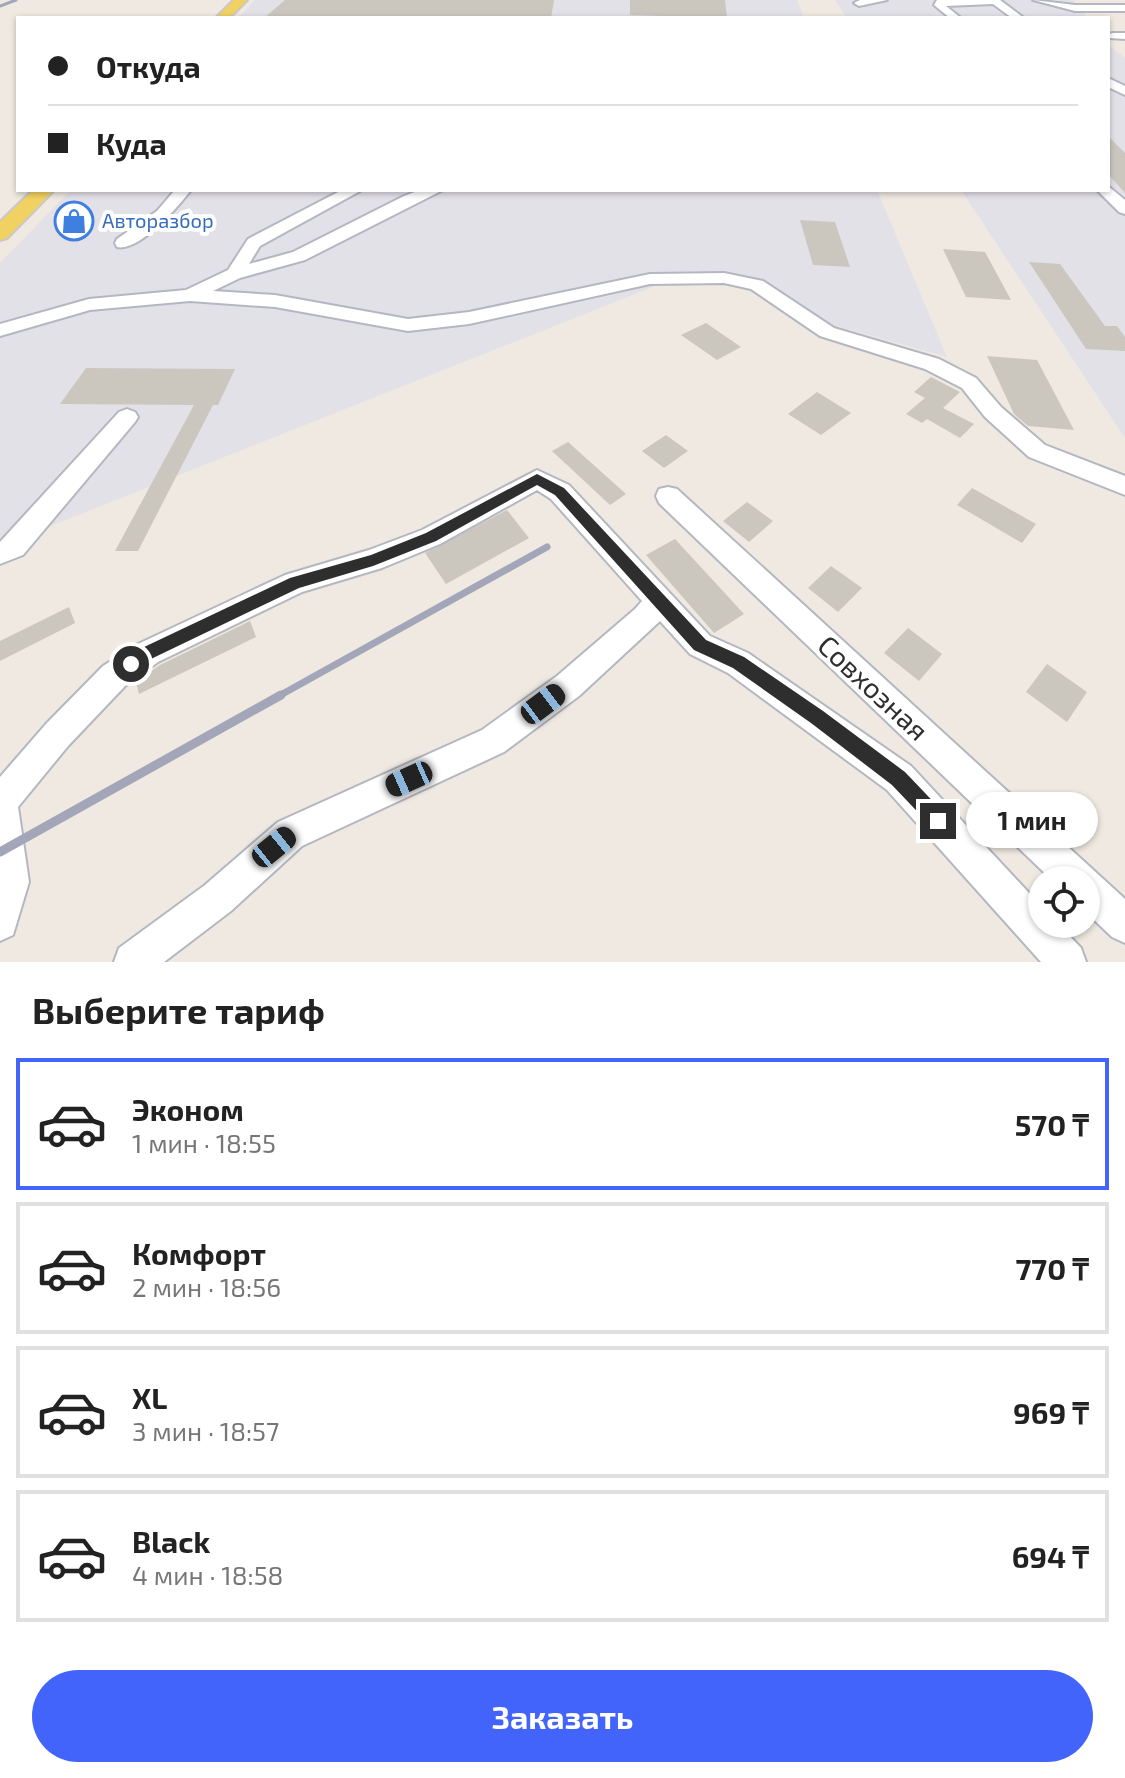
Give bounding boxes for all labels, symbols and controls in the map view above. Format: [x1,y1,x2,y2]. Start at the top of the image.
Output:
text: Откуда [96,48,201,84]
text: Куда [96,125,167,161]
shop icon: Авторазбор [53,200,95,242]
place label: Авторазбор [102,208,214,232]
street label: Совхозная [811,628,936,747]
route start [113,646,149,682]
car [517,680,569,728]
car [382,758,436,800]
callout: 1 мин [966,793,1098,849]
route end [920,803,956,839]
text: 1 мин [998,804,1066,835]
car [248,823,300,871]
map controls [1028,866,1100,938]
button: locate [1028,866,1100,938]
text: Выберите тариф [32,988,325,1031]
icon: car [36,1088,108,1160]
text: Эконом [132,1091,244,1127]
text: 570 ₸ [1015,1106,1089,1142]
text: 1 мин · 18:55 [132,1127,276,1158]
icon: car [36,1232,108,1304]
text: Комфорт [132,1235,266,1271]
text: 770 ₸ [1016,1250,1089,1286]
text: 2 мин · 18:56 [132,1271,281,1302]
icon: car [36,1376,108,1448]
text: XL [132,1379,167,1415]
text: 969 ₸ [1013,1394,1089,1430]
text: 3 мин · 18:57 [132,1415,279,1446]
icon: car [36,1520,108,1592]
text: Black [132,1523,210,1559]
text: 694 ₸ [1012,1538,1089,1574]
text: 4 мин · 18:58 [132,1559,283,1590]
button: Заказать [32,1670,1093,1762]

